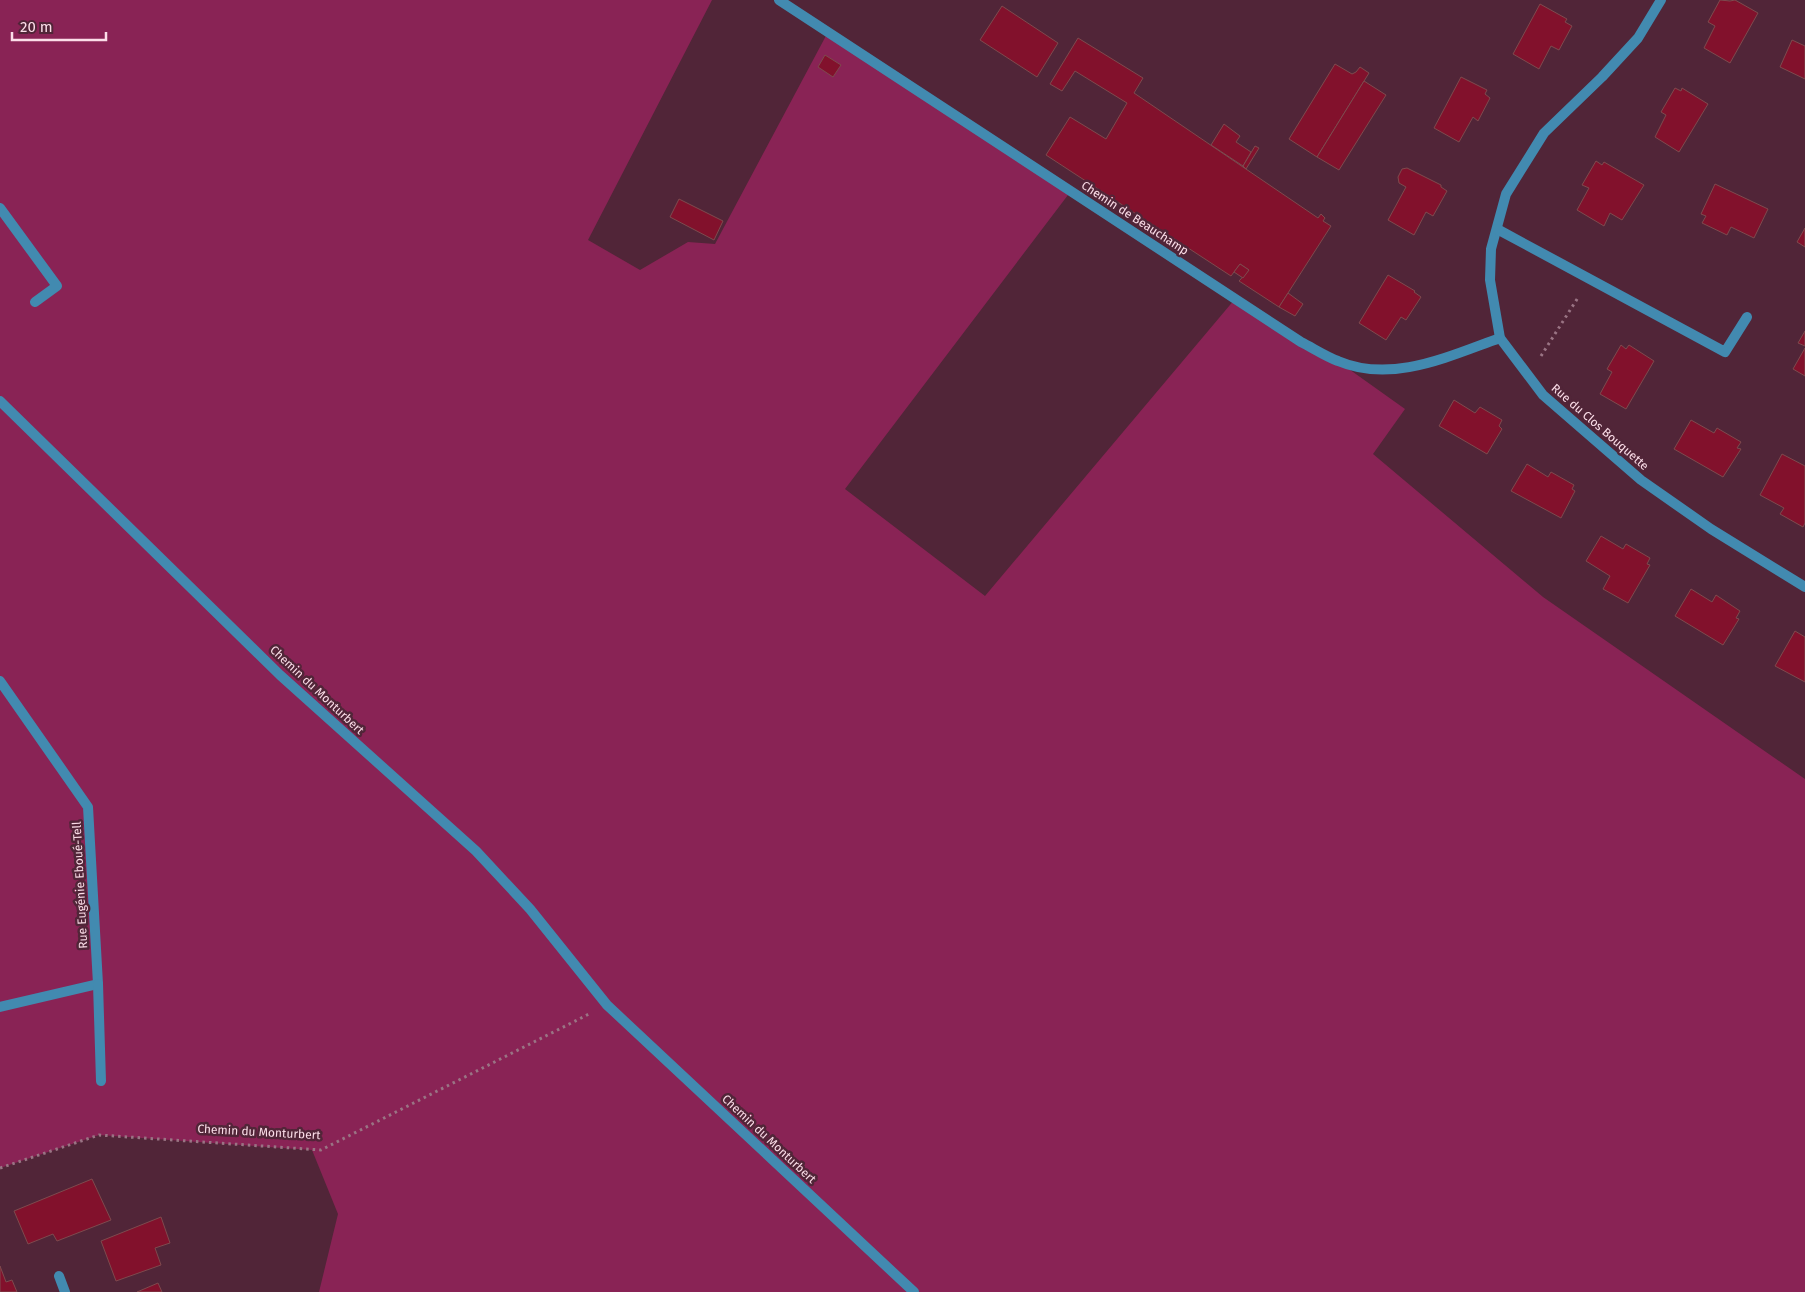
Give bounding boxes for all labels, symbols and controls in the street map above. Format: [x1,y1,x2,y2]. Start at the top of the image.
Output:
scale bar [12,10,106,42]
text: 20 m [20,18,53,36]
street label: Chemin de Beauchamp [1079,178,1191,258]
street label: Rue du Clos Bouquette [1549,381,1651,473]
street label: Chemin du Monturbert [267,643,367,738]
street label: Rue Eugénie Eboué-Tell [70,821,90,949]
street label: Chemin du Monturbert [719,1092,819,1187]
street label: Chemin du Monturbert [197,1122,322,1142]

